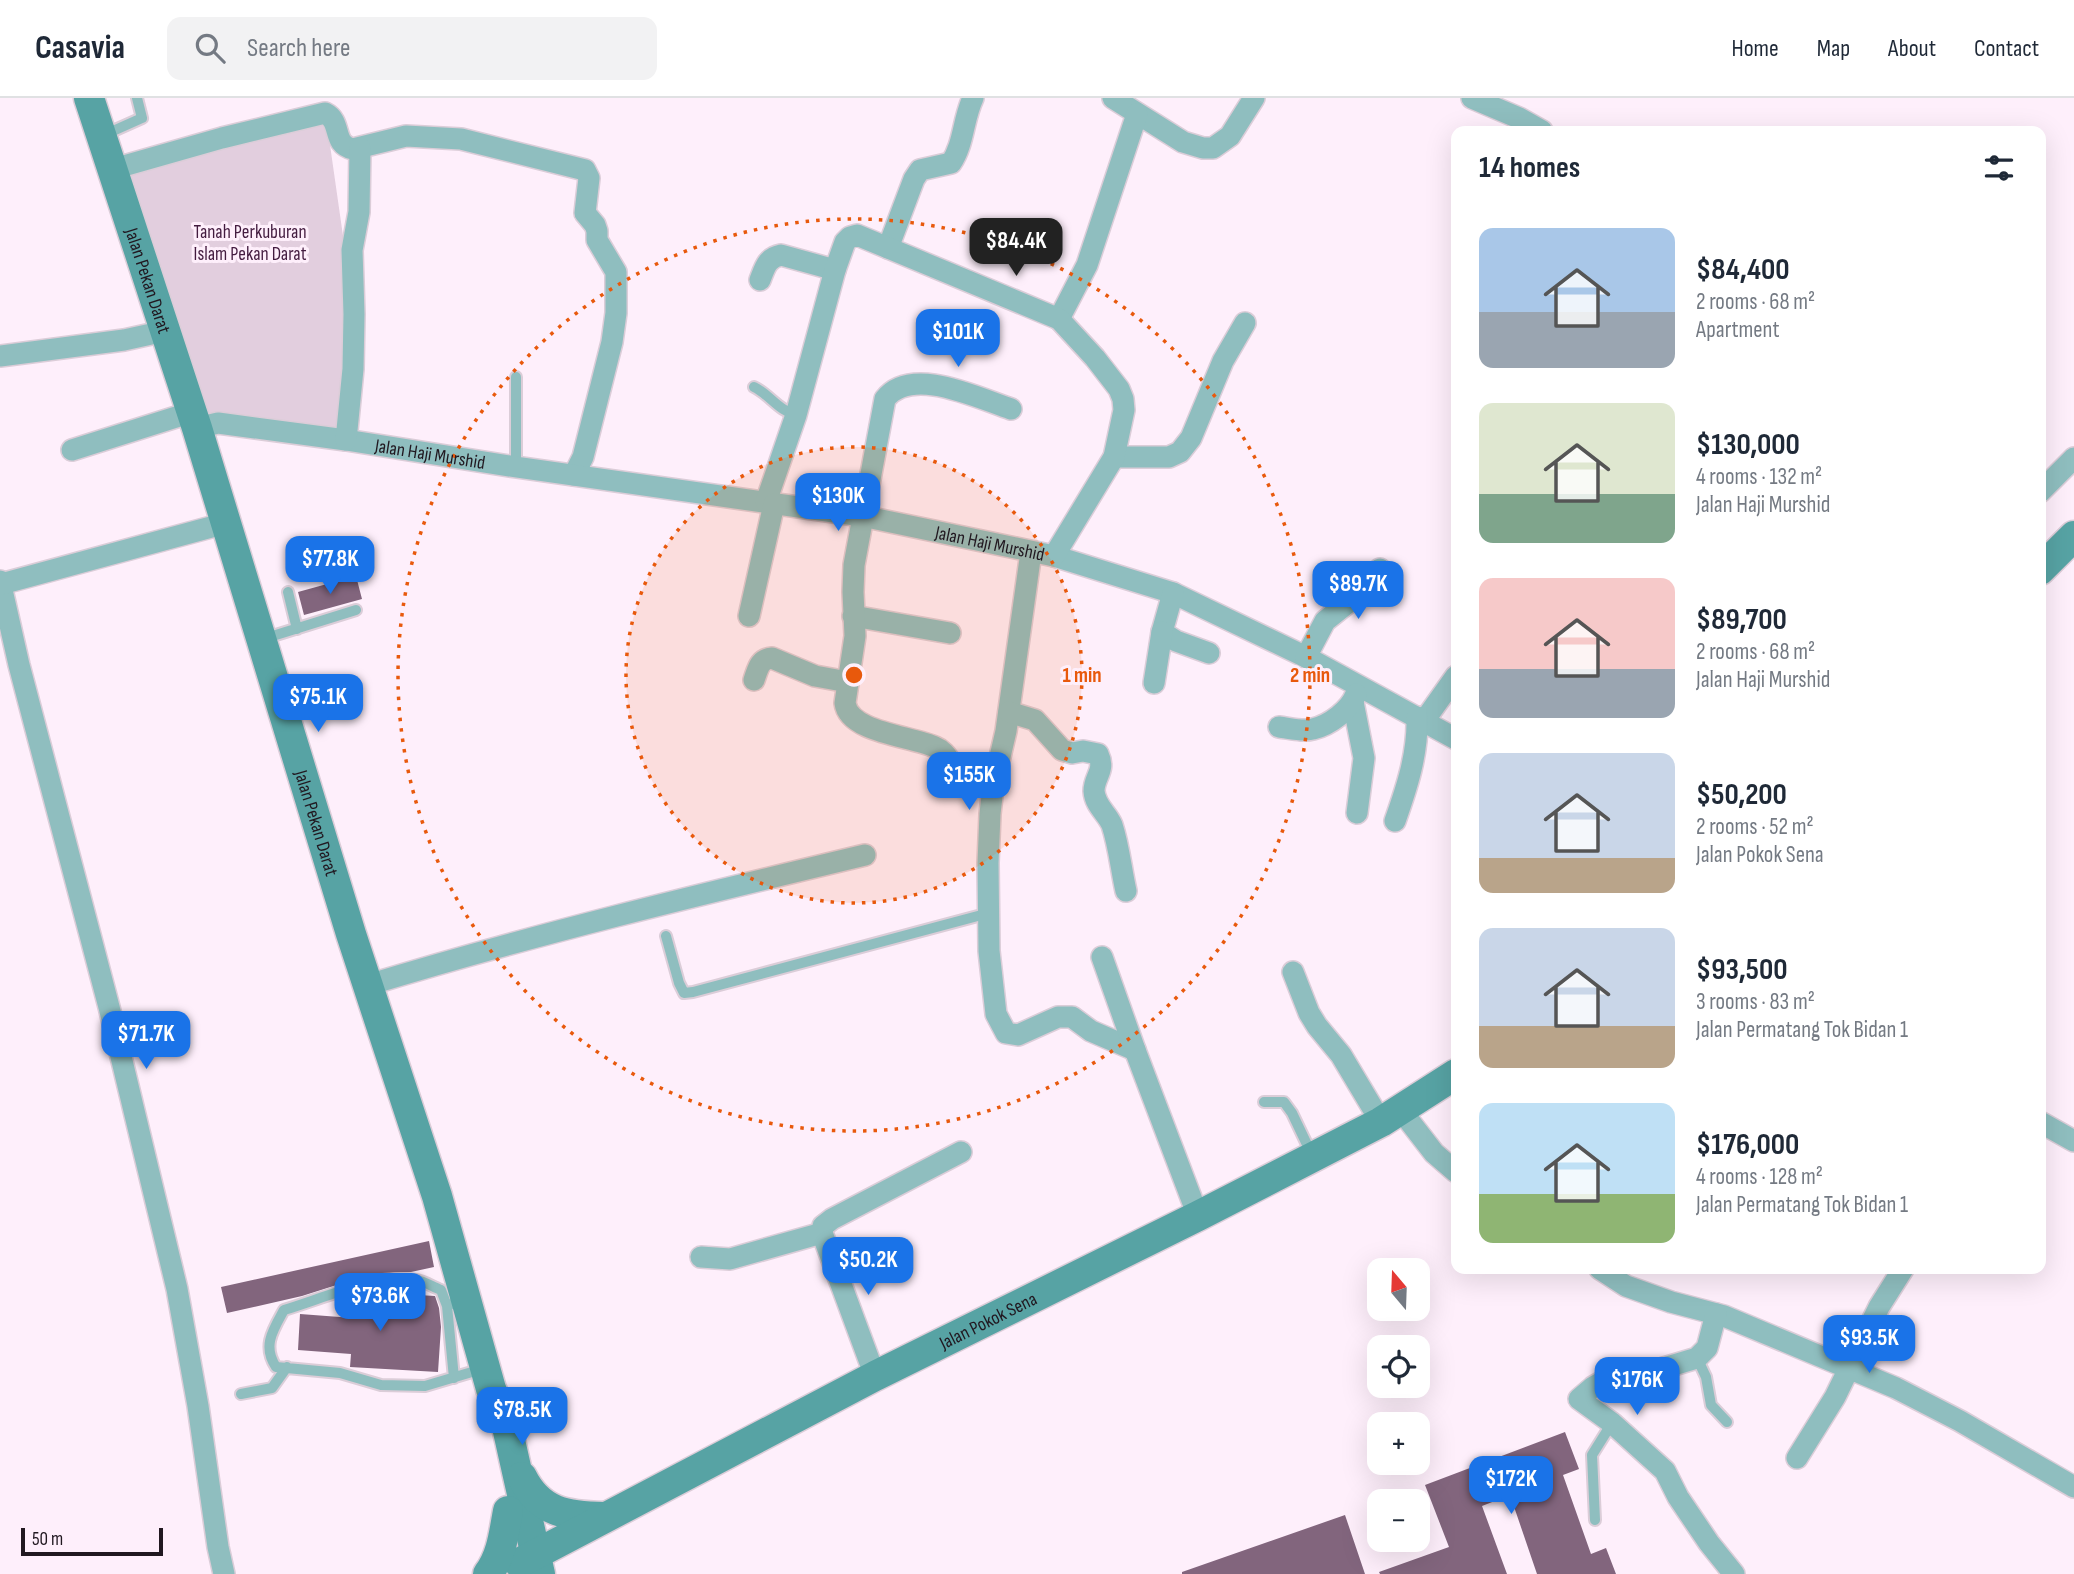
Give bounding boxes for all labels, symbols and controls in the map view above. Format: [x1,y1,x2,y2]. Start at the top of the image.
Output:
search box [167,17,657,80]
text: Casavia [35,28,125,68]
icon: search [191,29,229,67]
text: Search here [247,33,350,64]
text: Home [1731,34,1779,63]
text: Map [1817,34,1850,63]
text: About [1888,34,1936,63]
text: Contact [1974,34,2039,63]
icon: filters [1980,149,2018,187]
text: 14 homes [1479,150,1580,186]
pin: $84.4K [959,218,1073,278]
park label: Tanah Perkuburan Islam Pekan Darat [193,221,307,266]
street label: Jalan Pekan Darat [119,224,175,337]
text: $84.4K [986,227,1046,255]
text: $84,400 [1696,252,1790,288]
icon: home [1535,256,1619,340]
text: 2 rooms · 68 m² [1696,288,1815,316]
pin: $101K [909,310,1007,369]
text: Apartment [1696,316,1780,344]
text: $101K [932,318,984,346]
text: $130,000 [1696,427,1800,463]
icon: home [1535,431,1619,515]
street label: Jalan Haji Murshid [372,435,487,475]
text: 4 rooms · 132 m² [1696,463,1822,491]
pin: $130K [789,474,887,533]
text: $130K [811,482,865,510]
text: Jalan Haji Murshid [1696,491,1830,519]
street label: Jalan Haji Murshid [932,521,1046,567]
pin: $77.8K [273,536,387,596]
text: $77.8K [301,545,359,573]
pin: $89.7K [1301,561,1415,621]
text: $89.7K [1328,570,1388,598]
text: $89,700 [1696,602,1787,638]
icon: home [1535,606,1619,690]
text: 2 rooms · 68 m² [1696,638,1815,666]
centre of rings [842,663,866,687]
text: 1 min [1062,663,1102,688]
text: 2 min [1290,663,1330,688]
text: Jalan Haji Murshid [1696,666,1830,694]
pin: $75.1K [261,674,375,734]
text: $75.1K [289,683,347,711]
pin: $155K [920,752,1018,812]
text: $155K [943,761,995,789]
street label: Jalan Pekan Darat [289,767,343,879]
text: $50,200 [1696,777,1787,813]
icon: home [1535,781,1619,865]
text: 2 rooms · 52 m² [1696,813,1814,841]
text: Jalan Pokok Sena [1696,841,1824,869]
text: $93,500 [1696,952,1788,988]
icon: home [1535,956,1619,1040]
text: 3 rooms · 83 m² [1696,988,1815,1016]
pin: $71.7K [89,1012,203,1071]
text: Jalan Permatang Tok Bidan 1 [1696,1016,1908,1044]
text: $71.7K [117,1020,175,1048]
text: $176,000 [1696,1127,1799,1163]
icon: home [1535,1131,1619,1215]
text: 4 rooms · 128 m² [1696,1163,1823,1191]
text: Jalan Permatang Tok Bidan 1 [1696,1191,1908,1219]
pin: $50.2K [811,1238,925,1297]
text: $50.2K [838,1246,898,1274]
north arrow [1367,1258,1430,1321]
map controls [1367,1258,1430,1552]
pin: $73.6K [323,1274,437,1333]
text: $73.6K [350,1282,410,1310]
street label: Jalan Pokok Sena [935,1288,1041,1356]
pin: $93.5K [1812,1316,1926,1375]
text: $93.5K [1839,1324,1899,1352]
button: locate [1367,1335,1430,1398]
pin: $176K [1588,1358,1686,1417]
text: $176K [1611,1366,1663,1394]
pin: $78.5K [465,1388,579,1447]
text: $78.5K [492,1396,552,1424]
button: + [1367,1412,1430,1475]
pin: $172K [1462,1456,1560,1516]
text: $172K [1485,1465,1537,1493]
button: − [1367,1489,1430,1552]
scale bar [21,1525,163,1557]
text: 50 m [32,1528,63,1551]

